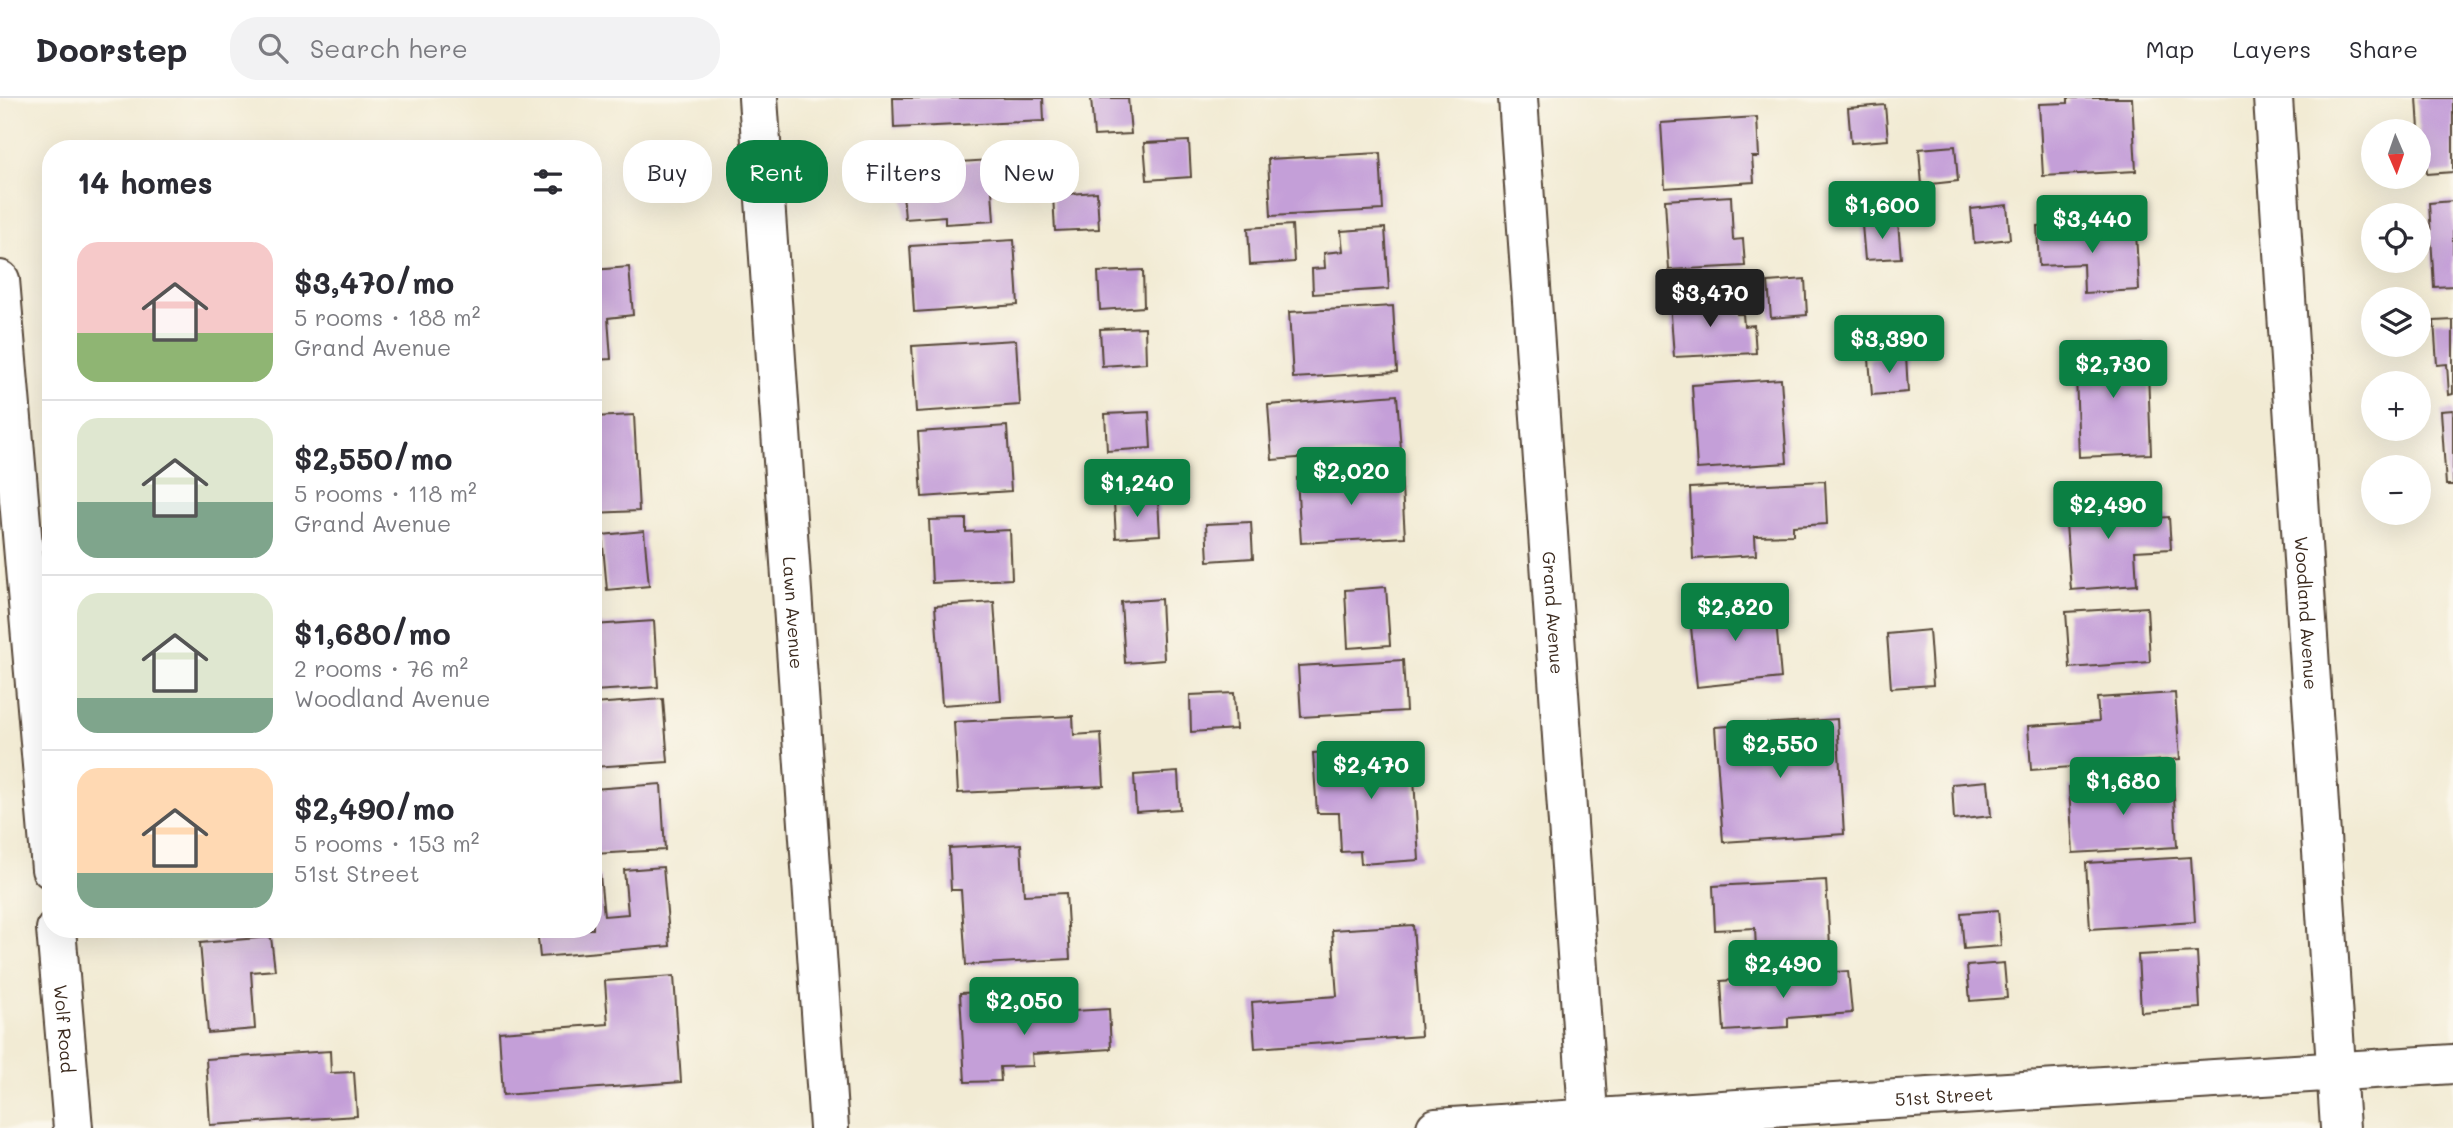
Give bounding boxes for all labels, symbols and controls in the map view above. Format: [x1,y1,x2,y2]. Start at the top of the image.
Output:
search box [230,17,720,80]
text: Doorstep [35,27,188,70]
icon: search [254,29,292,67]
text: Search here [310,31,468,65]
text: Map [2146,33,2194,64]
text: Layers [2232,33,2311,64]
text: Share [2349,33,2418,64]
north arrow [2361,119,2431,189]
map controls [2361,119,2431,525]
chip: Buy [623,140,712,203]
chip: Rent [726,140,828,203]
chip: Filters [842,140,966,203]
chip: New [980,140,1079,203]
text: 14 homes [77,162,213,202]
icon: filters [529,163,567,201]
pin: $1,600 [1825,181,1939,241]
text: $1,600 [1845,189,1919,219]
pin: $3,440 [2035,195,2149,255]
text: $3,440 [2052,203,2132,233]
button: locate [2361,203,2431,273]
text: $3,470/mo [294,262,454,302]
icon: home [133,270,217,354]
pin: $3,470 [1653,270,1767,329]
text: $3,470 [1671,277,1749,307]
button: layers [2361,287,2431,357]
text: 5 rooms · 188 m² [294,302,480,332]
pin: $3,390 [1832,316,1946,375]
text: $3,390 [1850,323,1928,353]
text: Grand Avenue [294,332,451,362]
pin: $2,730 [2056,341,2170,400]
text: $2,730 [2075,348,2151,378]
button: + [2361,371,2431,441]
text: $2,550/mo [294,438,452,478]
icon: home [133,446,217,530]
pin: $2,020 [1294,448,1408,507]
text: $2,020 [1313,455,1389,485]
button: − [2361,455,2431,525]
pin: $1,240 [1080,460,1194,519]
text: $1,240 [1100,467,1174,497]
text: 5 rooms · 118 m² [294,478,477,508]
pin: $2,490 [2051,482,2165,541]
text: $2,490 [2069,489,2147,519]
text: Grand Avenue [294,508,451,538]
street label: Woodland Avenue [2290,535,2323,690]
street label: Grand Avenue [1537,551,1570,675]
street label: Lawn Avenue [778,556,809,670]
pin: $2,820 [1678,584,1792,643]
text: $2,820 [1697,591,1773,621]
text: $1,680/mo [294,613,451,653]
icon: home [133,621,217,705]
text: 2 rooms · 76 m² [294,653,468,683]
text: Woodland Avenue [294,683,490,713]
pin: $2,550 [1723,720,1837,780]
text: $2,550 [1742,728,1818,758]
pin: $2,470 [1314,742,1428,801]
text: $2,470 [1333,749,1409,779]
pin: $1,680 [2066,758,2180,817]
text: $1,680 [2086,765,2160,795]
text: $2,490/mo [294,788,454,828]
icon: home [133,796,217,880]
text: 5 rooms · 153 m² [294,828,479,858]
text: 51st Street [294,858,420,888]
pin: $2,490 [1726,940,1840,1000]
text: $2,490 [1744,948,1822,978]
pin: $2,050 [967,978,1081,1037]
street label: Wolf Road [49,983,80,1074]
text: $2,050 [985,985,1063,1015]
street label: 51st Street [1894,1081,1994,1111]

